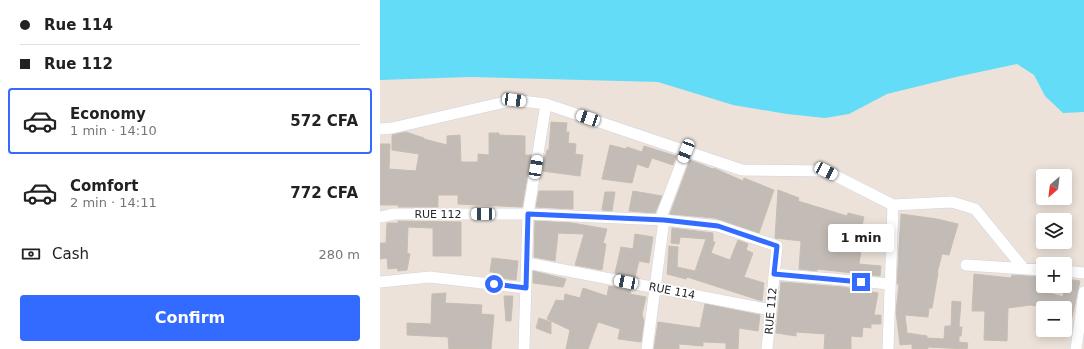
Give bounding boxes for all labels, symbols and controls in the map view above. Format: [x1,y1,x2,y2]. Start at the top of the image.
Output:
text: Rue 114 [44,16,113,34]
text: Rue 112 [44,55,113,73]
car [501,92,527,108]
icon: car [22,103,58,139]
text: Economy [70,105,146,123]
car [575,108,601,128]
text: 572 CFA [290,112,358,130]
text: 1 min · 14:10 [70,123,157,138]
car [676,138,696,164]
car [528,154,544,180]
car [813,160,839,182]
north arrow [1036,169,1072,205]
map controls [1036,169,1072,337]
icon: car [22,175,58,211]
text: Comfort [70,177,138,195]
text: 772 CFA [290,184,358,202]
text: 2 min · 14:11 [70,195,157,210]
street label: RUE 112 [414,208,462,221]
car [471,208,495,220]
button: layers [1036,213,1072,249]
callout: 1 min [828,224,894,252]
text: 1 min [841,230,881,245]
icon: cash [20,243,42,265]
text: Cash [52,245,89,263]
text: 280 m [318,247,360,262]
button: + [1036,257,1072,293]
route end [852,273,870,291]
car [613,274,639,290]
route start [485,275,503,293]
street label: RUE 114 [648,280,696,302]
street label: RUE 112 [762,287,780,335]
button: Confirm [20,295,360,341]
button: − [1036,301,1072,337]

